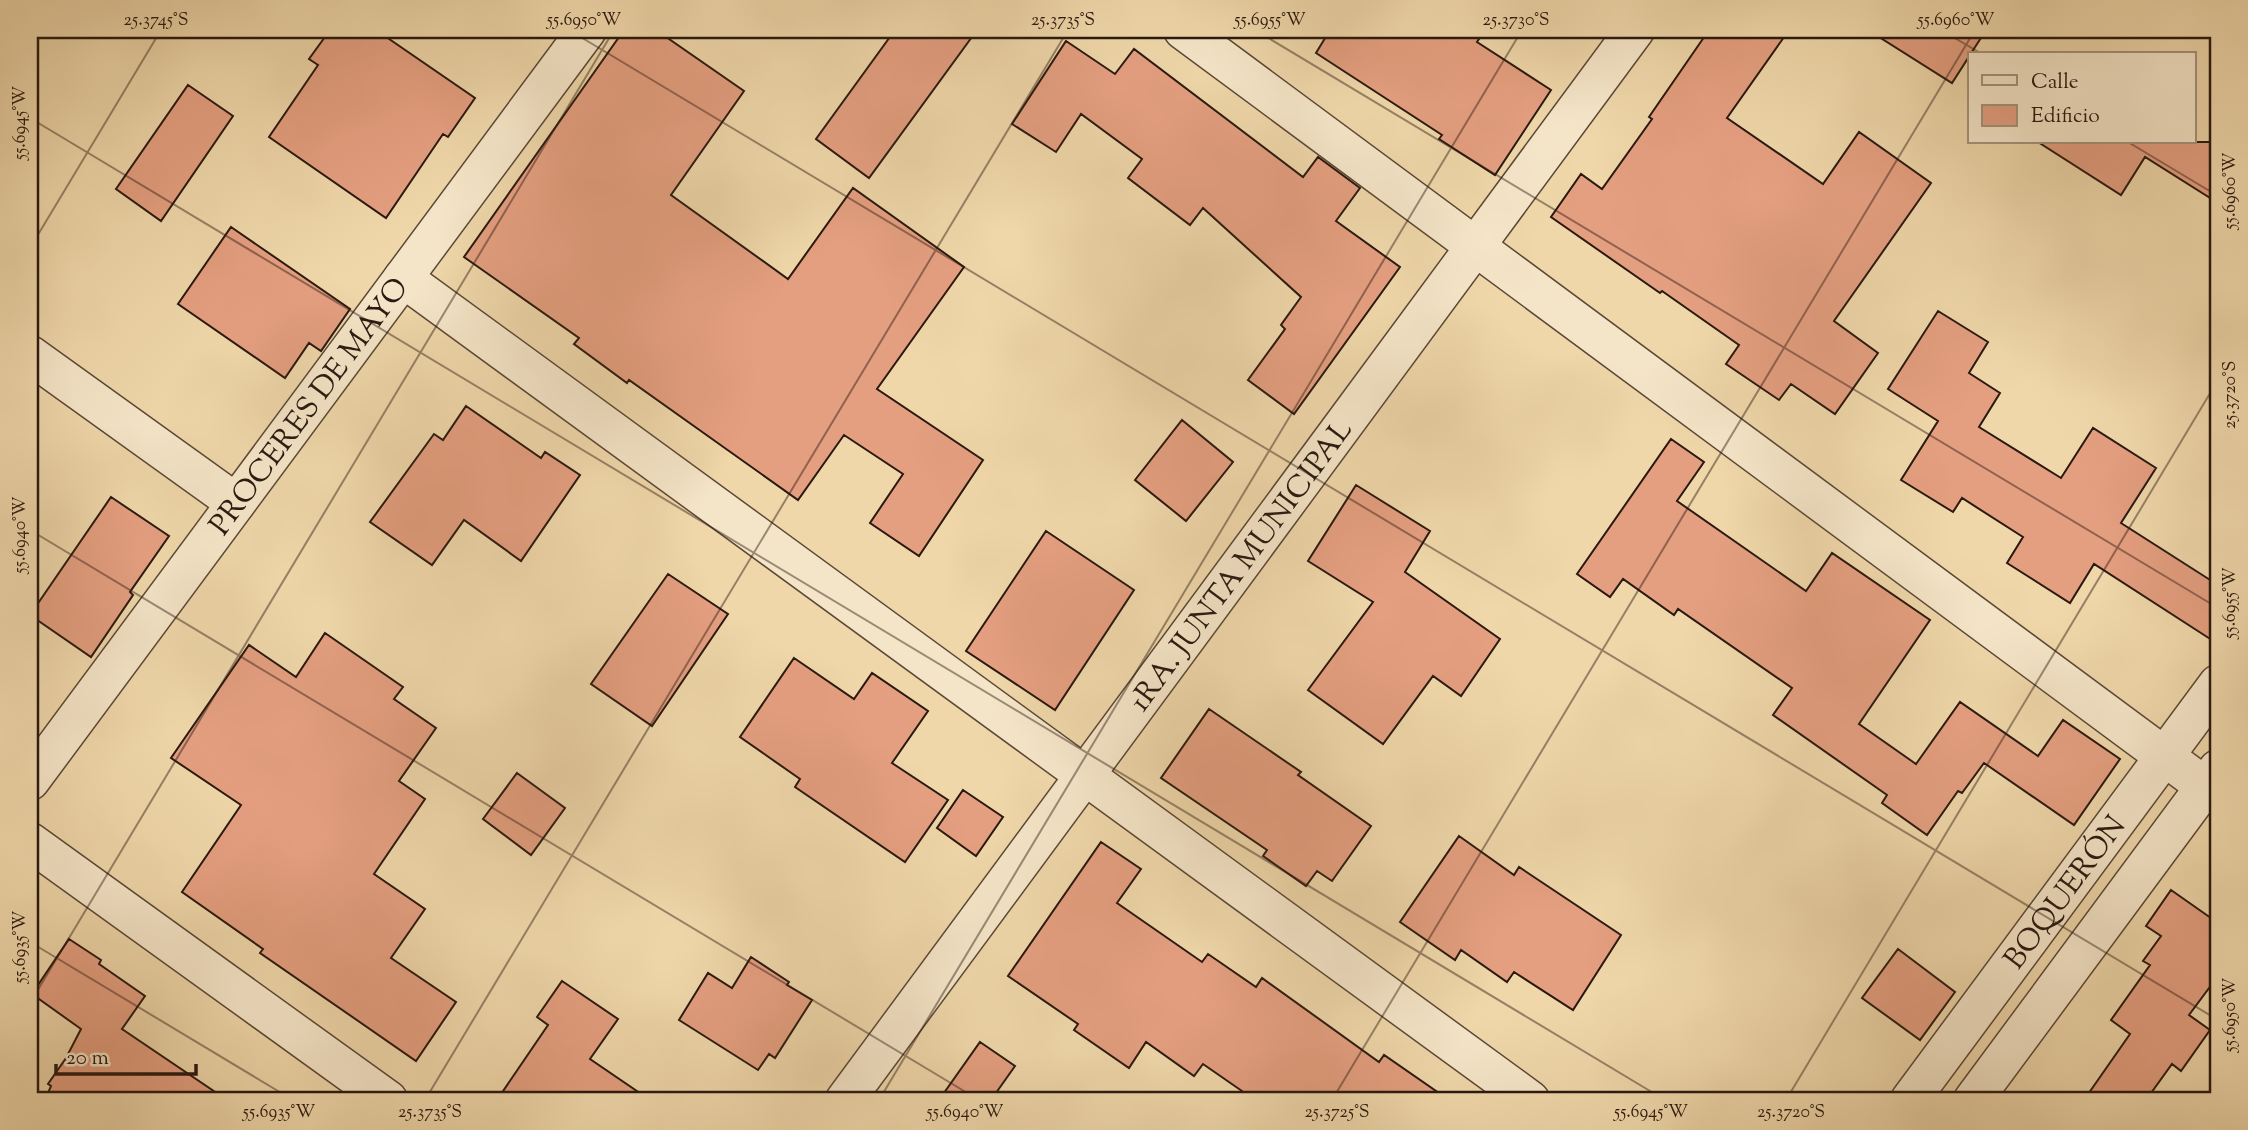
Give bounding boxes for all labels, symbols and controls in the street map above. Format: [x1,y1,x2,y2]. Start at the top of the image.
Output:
text: 25.3745°S [124,8,188,34]
text: 55.6950°W [546,8,621,34]
text: 25.3735°S [1031,8,1095,34]
text: 55.6955°W [1233,8,1306,34]
text: 25.3730°S [1482,8,1550,34]
text: 55.6960°W [1916,8,1995,34]
legend [1968,52,2196,144]
text: Calle [2031,68,2079,98]
text: 55.6945°W [8,86,34,161]
text: Edificio [2031,102,2100,132]
text: 55.6960°W [2218,152,2244,231]
street label: PROCERES DE MAYO [200,270,420,545]
text: 25.3720°S [2218,361,2244,429]
street label: 1RA. JUNTA MUNICIPAL [1120,412,1364,721]
text: 55.6940°W [8,496,34,575]
text: 55.6955°W [2218,567,2244,640]
street label: BOQUERÓN [1995,807,2138,979]
text: 55.6935°W [8,911,34,984]
text: 55.6950°W [2218,978,2244,1053]
scale bar [56,1032,196,1076]
text: 20 m [66,1044,109,1074]
text: 55.6935°W [242,1100,315,1126]
text: 25.3735°S [398,1100,462,1126]
text: 55.6940°W [925,1100,1004,1126]
text: 25.3725°S [1304,1100,1370,1126]
text: 55.6945°W [1613,1100,1688,1126]
text: 25.3720°S [1757,1100,1825,1126]

